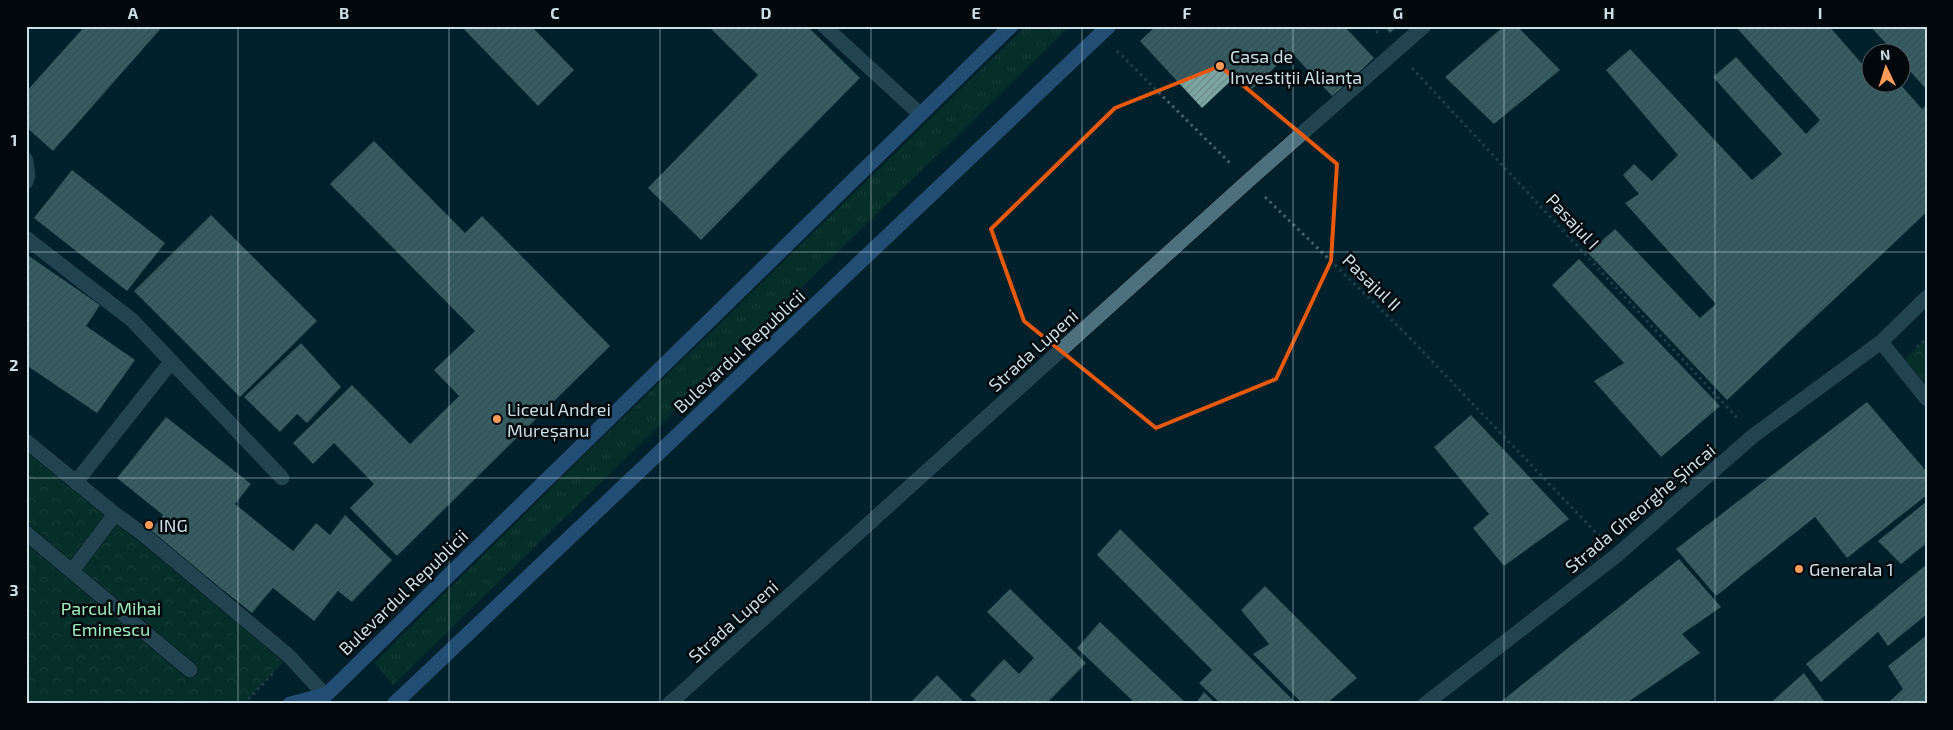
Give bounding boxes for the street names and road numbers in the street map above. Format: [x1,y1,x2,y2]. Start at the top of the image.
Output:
street label: Pasajul I [1542,189,1604,253]
street label: Pasajul II [1338,249,1406,315]
street label: Bulevardul Republicii [669,284,809,418]
street label: Strada Lupeni [984,304,1082,396]
street label: Strada Gheorghe Șincai [1560,439,1720,578]
street label: Bulevardul Republicii [334,525,472,659]
street label: Strada Lupeni [684,575,782,667]

